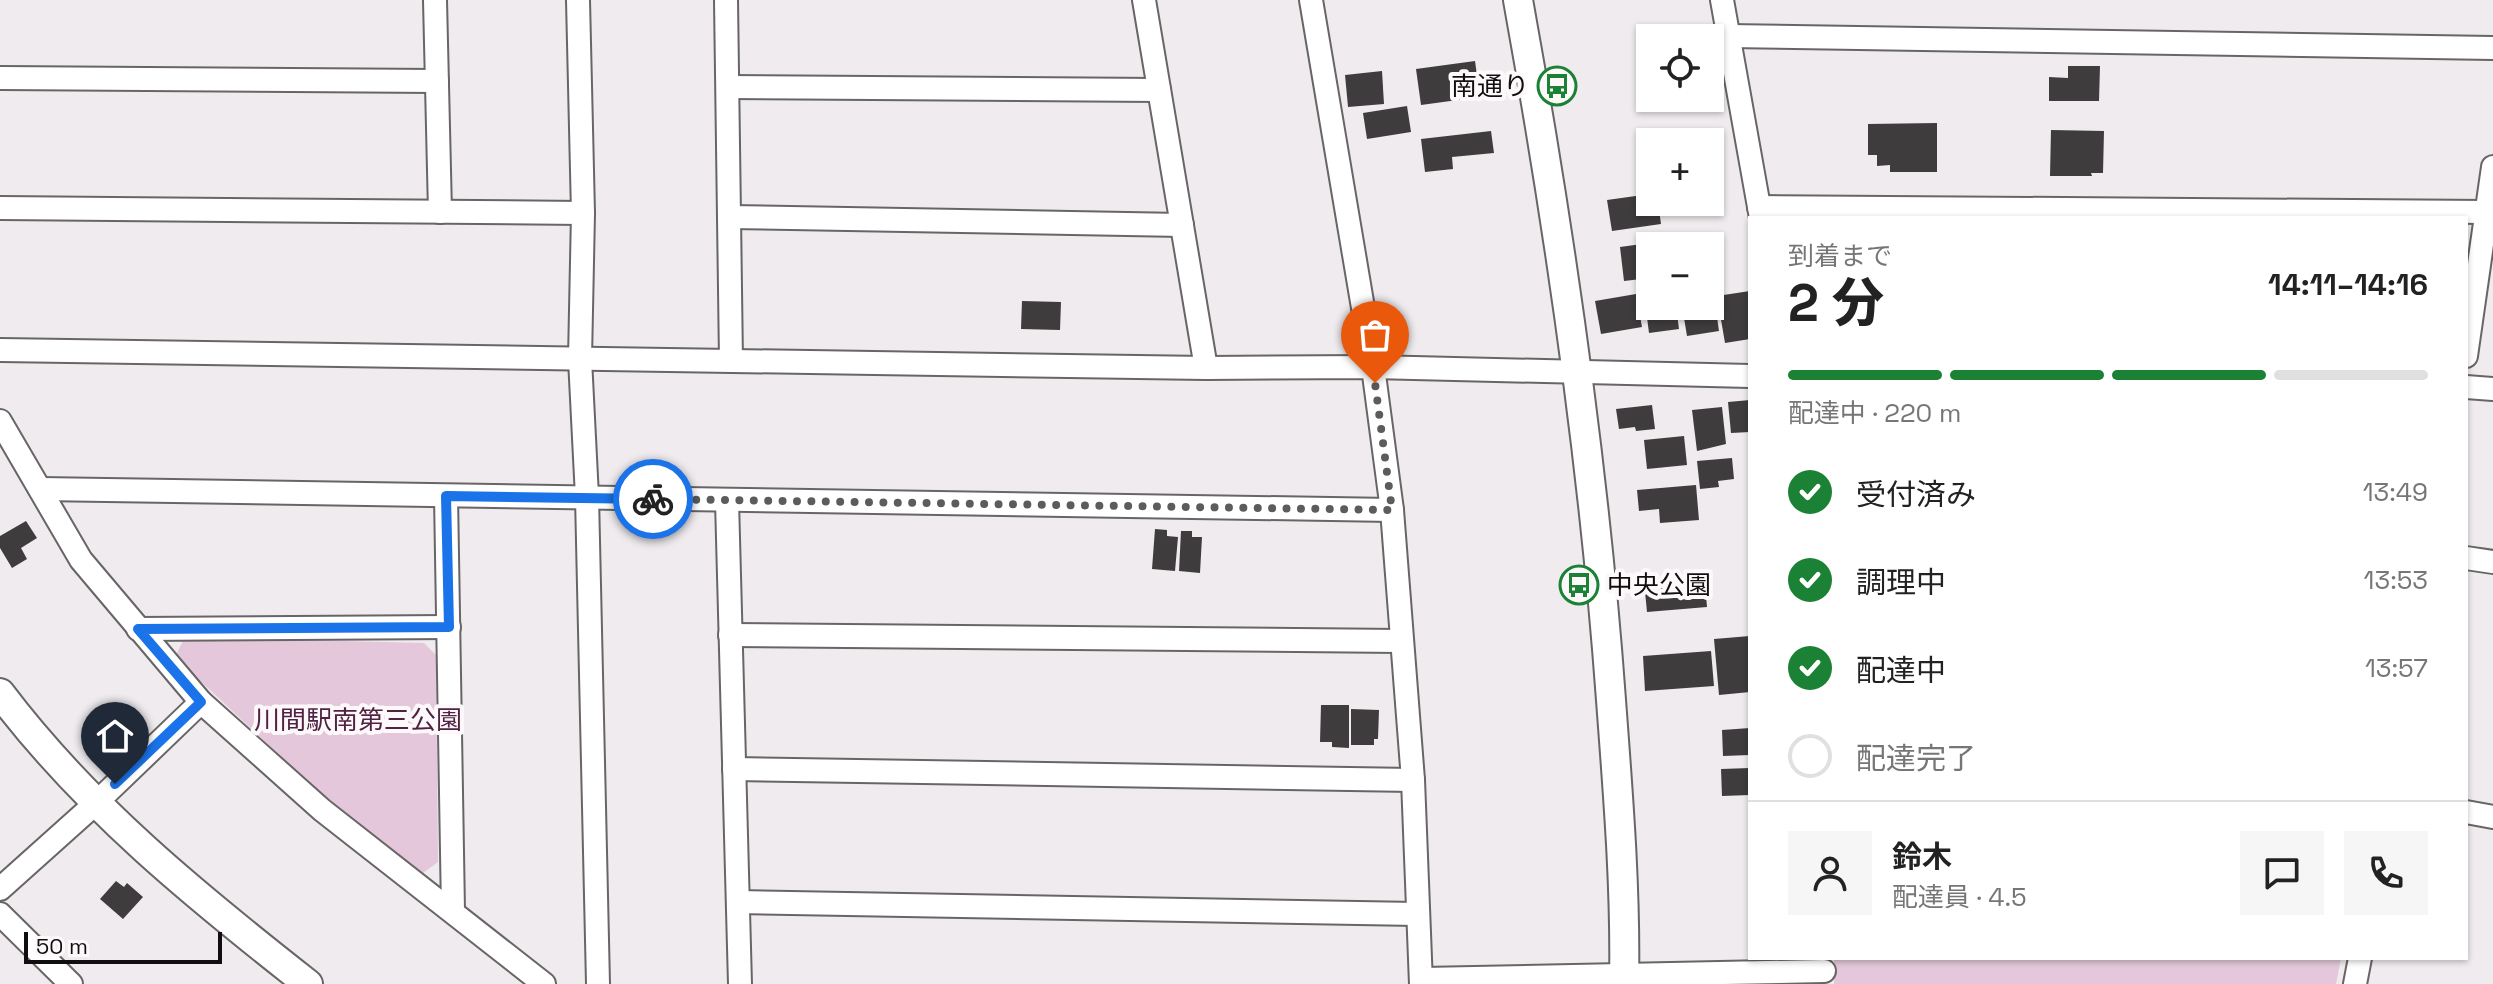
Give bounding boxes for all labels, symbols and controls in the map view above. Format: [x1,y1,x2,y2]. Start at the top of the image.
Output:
map controls [1636,24,1724,320]
button: locate [1636,24,1724,112]
bus stop icon: 南通り [1536,65,1578,107]
place label: 南通り [1451,69,1529,103]
button: + [1636,128,1724,216]
button: − [1636,232,1724,320]
text: 到着まで [1788,239,1892,273]
text: 14:11–14:16 [2268,265,2428,304]
text: 2 分 [1788,270,1884,336]
pin [1341,301,1409,383]
icon: bag [1353,313,1397,357]
text: 配達中 · 220 m [1788,396,1961,430]
courier [613,459,693,539]
icon: check [1788,470,1832,514]
text: 受付済み [1856,475,1976,514]
text: 13:49 [2363,475,2428,509]
icon: bike [631,477,675,521]
icon: check [1788,558,1832,602]
text: 調理中 [1856,563,1946,602]
text: 13:53 [2364,563,2428,597]
bus stop icon: 中央公園 [1558,564,1600,606]
place label: 中央公園 [1607,568,1711,602]
icon: check [1788,646,1832,690]
text: 配達中 [1856,651,1946,690]
text: 13:57 [2365,651,2428,685]
pin [81,702,149,784]
park label: 川間駅南第三公園 [254,703,462,737]
icon: home [93,714,137,758]
text: 配達完了 [1856,739,1976,778]
button: person [1788,831,1872,915]
button: chat [2240,831,2324,915]
button: phone [2344,831,2428,915]
text: 鈴木 [1892,837,1952,876]
text: 配達員 · 4.5 [1892,880,2027,914]
scale bar [24,928,222,964]
text: 50 m [36,932,88,960]

